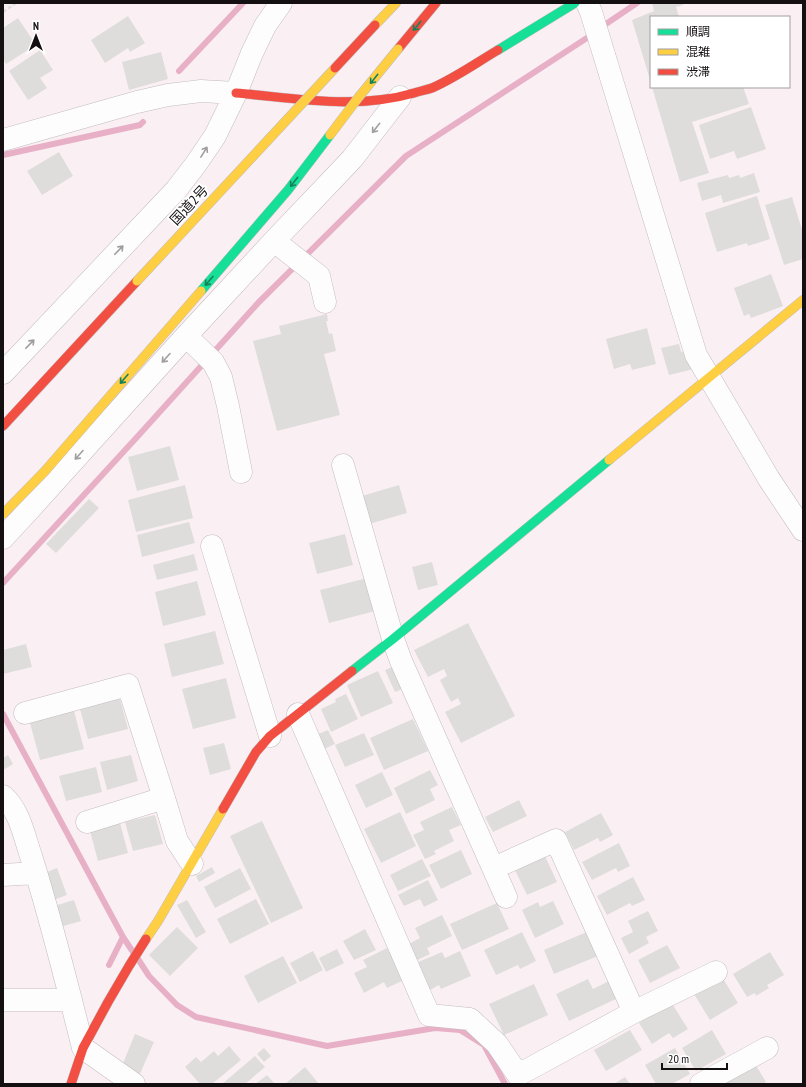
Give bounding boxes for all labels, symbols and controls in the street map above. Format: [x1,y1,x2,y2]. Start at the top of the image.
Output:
north arrow [16,16,56,56]
legend [650,16,790,88]
text: N [33,19,39,33]
one-way arrow [413,21,422,31]
text: 順調 [686,24,710,39]
text: 混雑 [686,44,710,59]
text: 渋滞 [686,64,710,79]
one-way arrow [369,74,378,85]
one-way arrow [372,122,380,133]
one-way arrow [201,146,209,158]
one-way arrow [290,176,298,187]
street label: 国道2号 [166,181,212,229]
one-way arrow [115,245,124,255]
one-way arrow [205,275,214,286]
one-way arrow [25,339,35,349]
one-way arrow [161,353,170,363]
one-way arrow [120,374,129,384]
one-way arrow [74,450,83,460]
scale bar [662,1045,727,1071]
text: 20 m [668,1051,689,1066]

